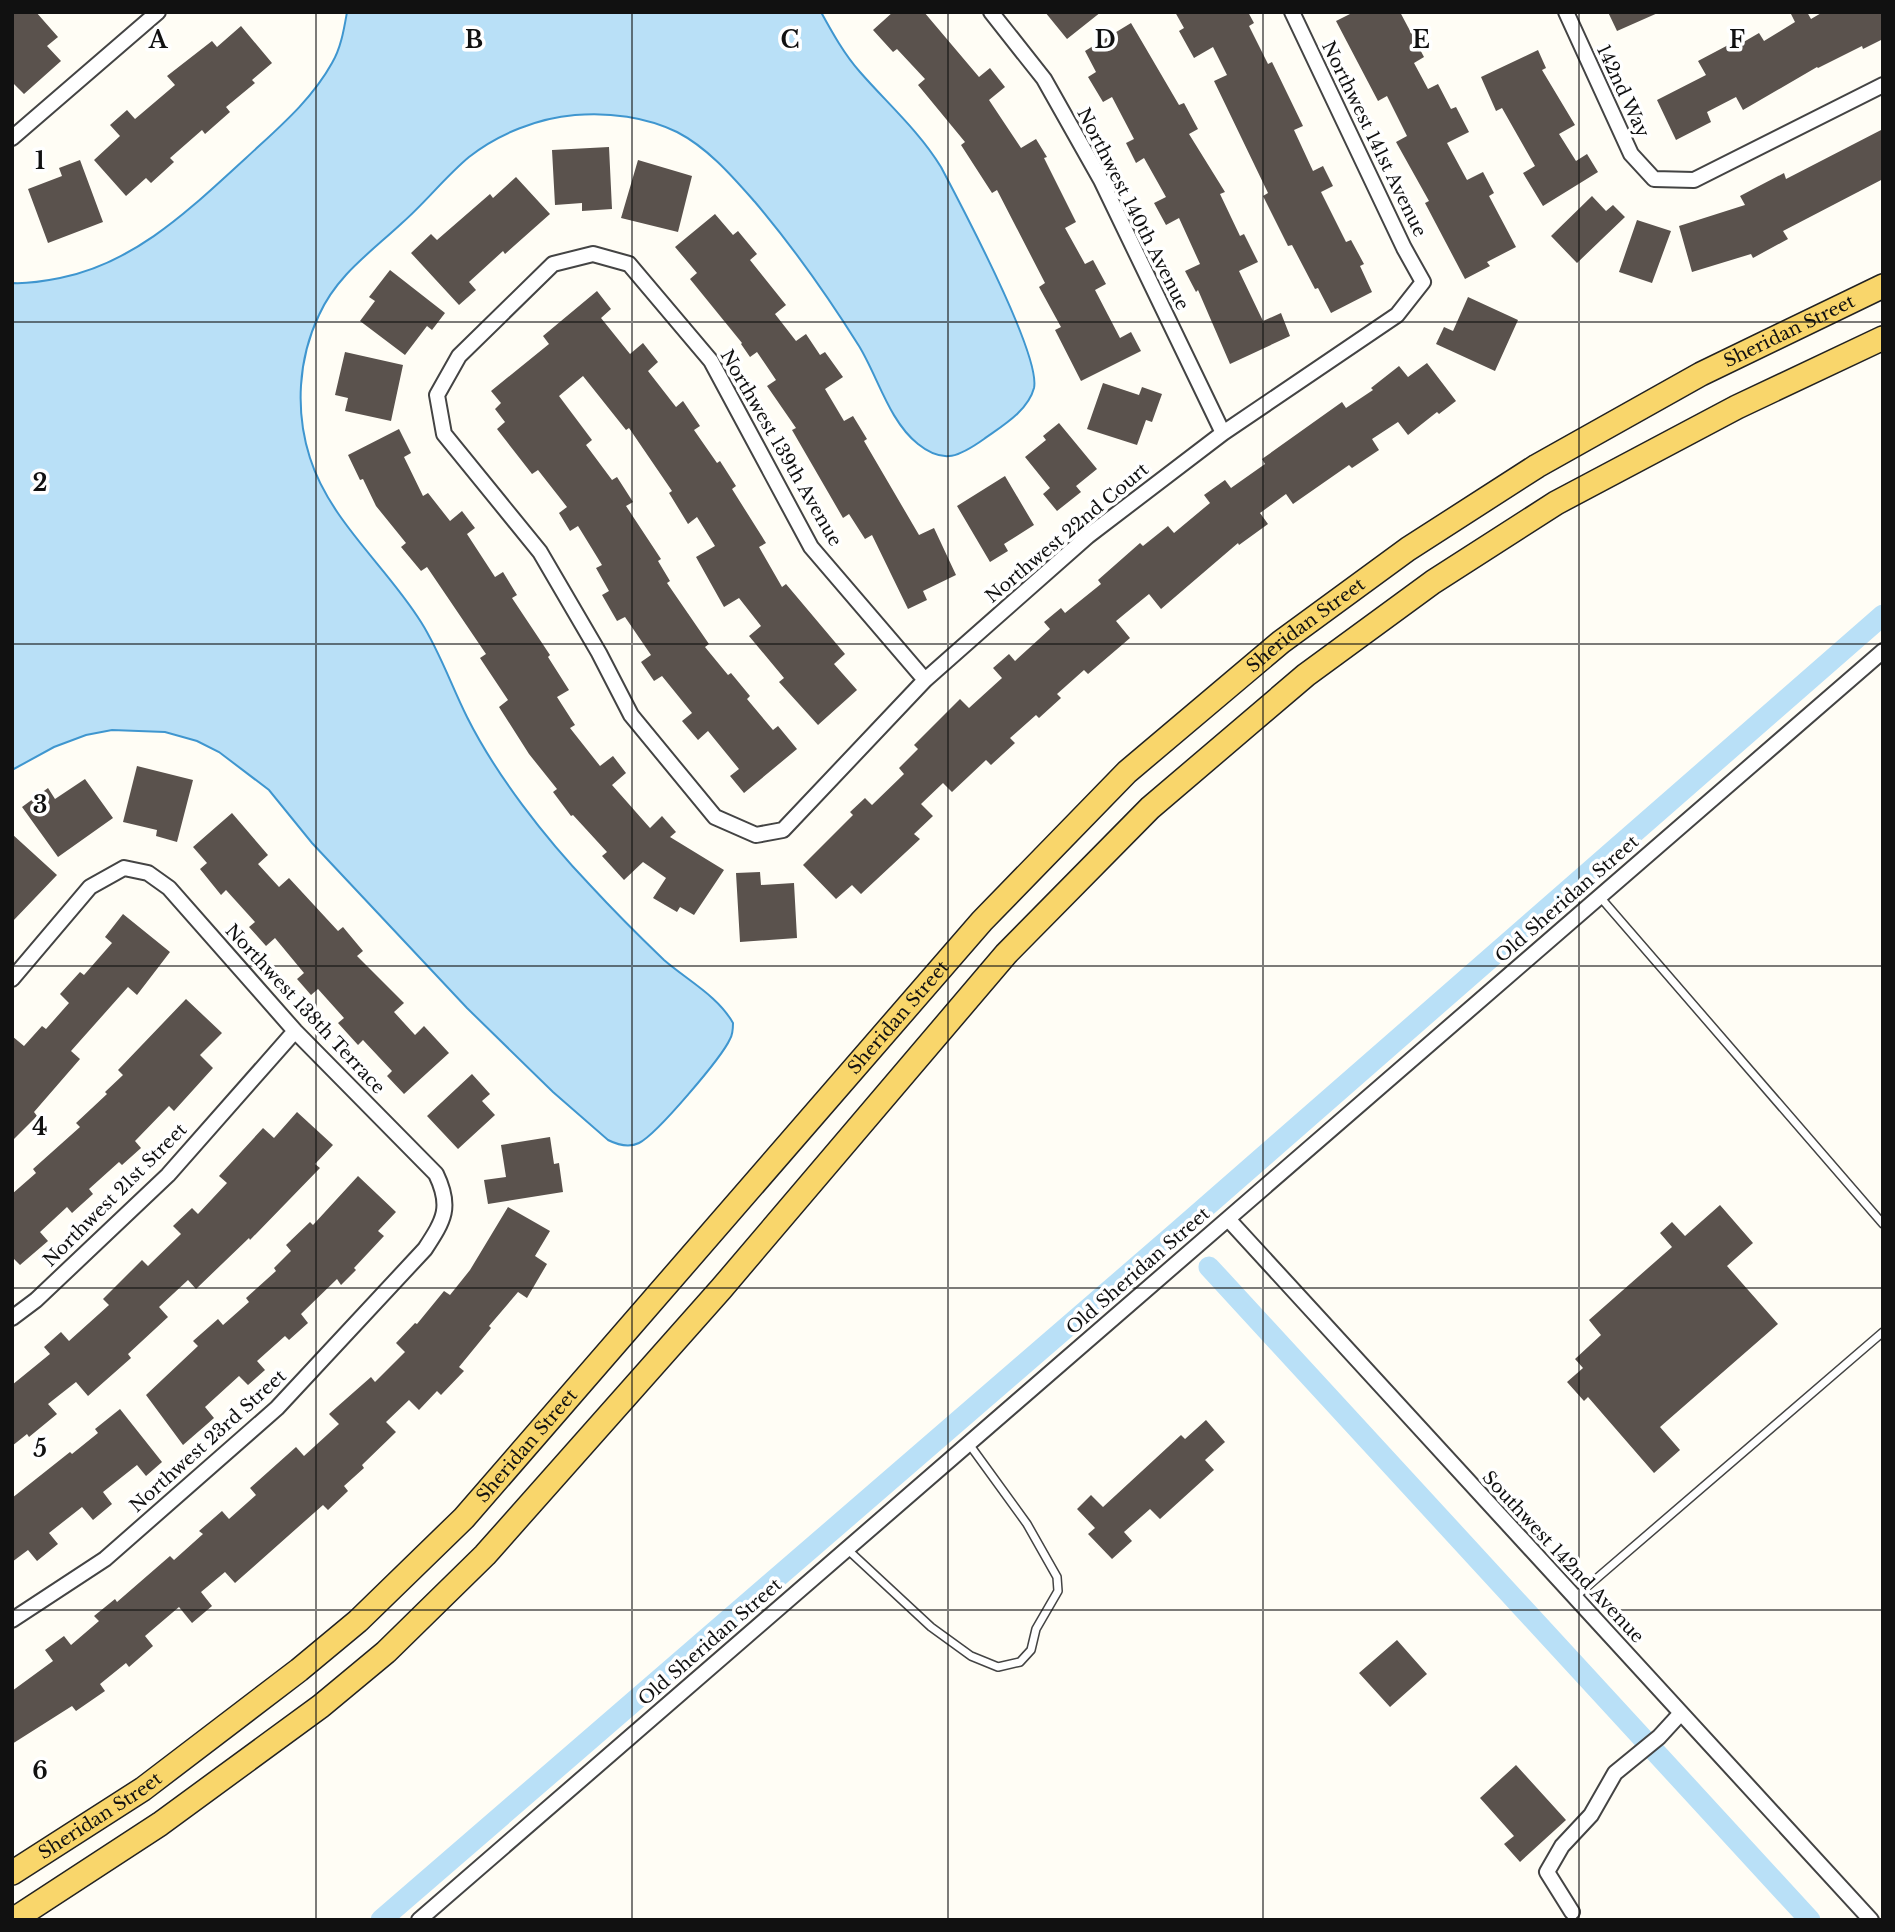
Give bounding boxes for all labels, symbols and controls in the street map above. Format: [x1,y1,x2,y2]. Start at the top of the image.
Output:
text: A [148,26,169,54]
text: B [465,26,483,54]
text: C [781,26,799,54]
text: D [1094,26,1116,54]
text: E [1412,26,1430,54]
text: F [1729,26,1745,54]
street label: Northwest 141st Avenue [1317,38,1431,240]
street label: 142nd Way [1592,41,1654,141]
street label: Northwest 140th Avenue [1072,104,1194,314]
text: 1 [35,147,45,175]
street label: Sheridan Street [1720,290,1859,372]
street label: Northwest 139th Avenue [716,346,846,550]
street label: Northwest 22nd Court [981,458,1153,608]
text: 2 [33,469,47,497]
street label: Sheridan Street [1242,573,1369,677]
text: 3 [33,791,47,819]
street label: Old Sheridan Street [1491,831,1643,967]
street label: Northwest 138th Terrace [221,920,389,1098]
street label: Sheridan Street [843,956,954,1079]
text: 4 [32,1113,48,1141]
street label: Northwest 21st Street [39,1119,191,1271]
street label: Old Sheridan Street [1062,1203,1214,1339]
street label: Northwest 23rd Street [125,1365,291,1517]
street label: Sheridan Street [472,1384,582,1507]
text: 5 [33,1435,47,1463]
street label: Southwest 142nd Avenue [1478,1467,1648,1647]
street label: Old Sheridan Street [634,1574,786,1710]
text: 6 [32,1757,48,1785]
street label: Sheridan Street [34,1767,166,1864]

